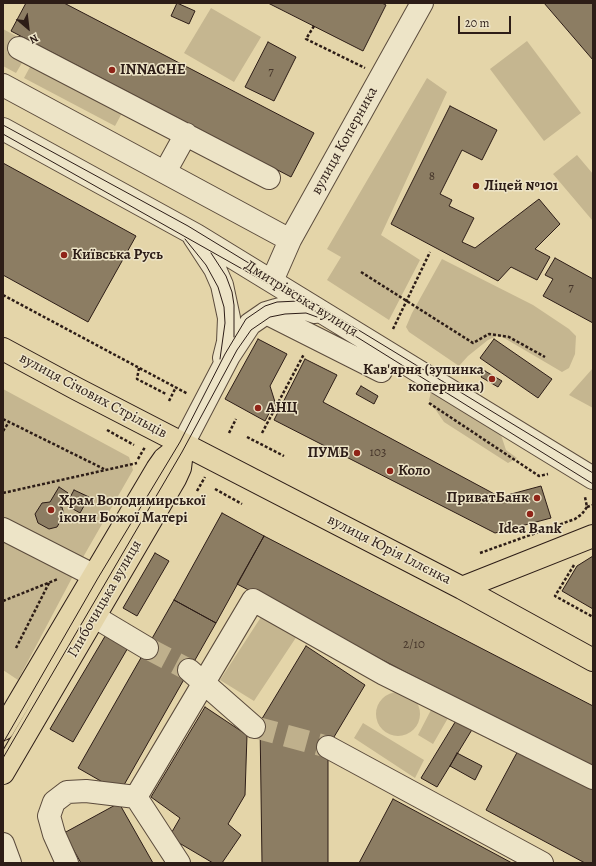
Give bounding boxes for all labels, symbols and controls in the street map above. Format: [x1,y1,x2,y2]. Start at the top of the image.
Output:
north arrow [8,8,48,48]
scale bar [460,8,513,34]
text: 20 m [465,15,489,31]
text: N [27,31,41,48]
place label: INNACHE [120,61,186,79]
house number: 7 [268,64,274,80]
marker: INNACHE [107,65,117,75]
street label: вулиця Коперника [308,84,382,198]
house number: 8 [429,169,435,185]
place label: Ліцей №101 [484,177,558,195]
marker: Ліцей №101 [471,181,481,191]
place label: Київська Русь [72,246,163,264]
marker: Київська Русь [59,250,69,260]
street label: Дмитрівська вулиця [241,257,361,341]
house number: 7 [568,280,574,296]
street label: вулиця Січових Стрільців [16,349,170,443]
place label: Кав'ярня (зупинка коперника) [363,361,484,396]
marker: Кав'ярня (зупинка коперника) [487,374,497,384]
place label: АНЦ [266,399,298,417]
marker: АНЦ [253,403,263,413]
place label: ПУМБ [307,444,349,462]
house number: 103 [370,445,386,461]
marker: ПУМБ [352,448,362,458]
place label: Коло [398,462,430,480]
marker: Коло [385,466,395,476]
place label: ПриватБанк [447,489,529,507]
place label: Храм Володимирської ікони Божої Матері [59,492,206,527]
marker: ПриватБанк [532,493,542,503]
marker: Храм Володимирської ікони Божої Матері [46,505,56,515]
marker: Idea Bank [525,509,535,519]
street label: вулиця Юрія Іллєнка [324,511,454,589]
place label: Idea Bank [499,520,561,538]
street label: Глибочицька вулиця [64,537,146,661]
house number: 2/10 [403,637,425,653]

